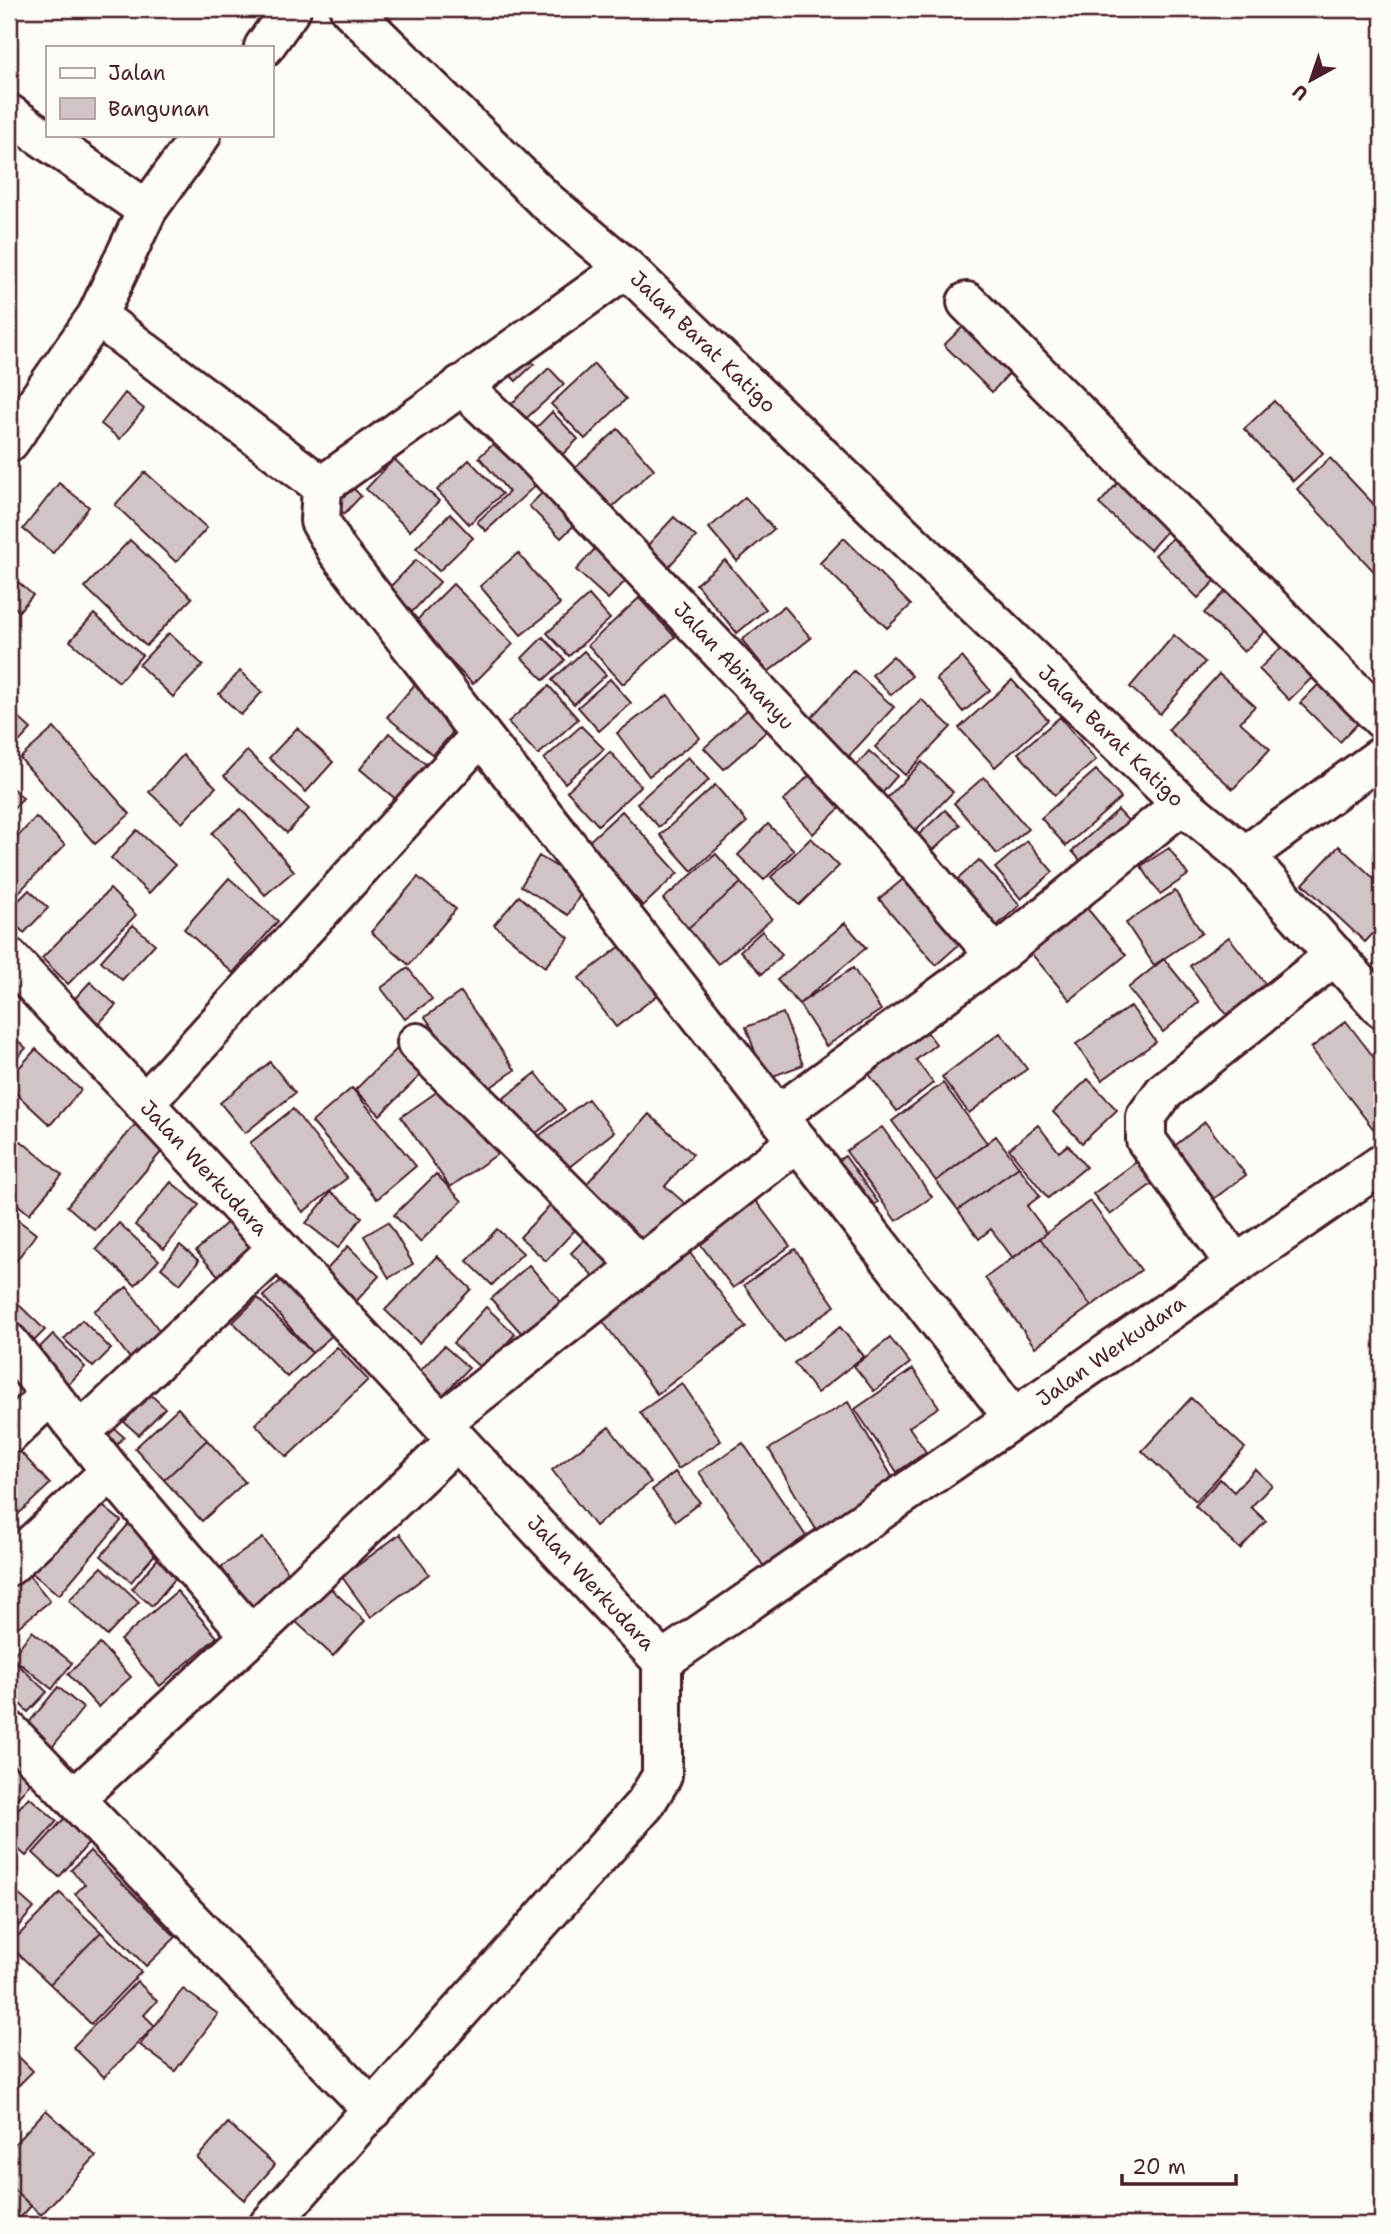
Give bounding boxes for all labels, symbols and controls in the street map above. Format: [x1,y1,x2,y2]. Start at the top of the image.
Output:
legend [46,46,273,136]
north arrow [1276,46,1346,116]
text: Jalan [108,59,166,87]
text: U [1287,79,1313,106]
text: Bangunan [108,95,209,123]
street label: Jalan Barat Katigo [624,265,782,419]
street label: Jalan Abimanyu [667,596,801,736]
street label: Jalan Barat Katigo [1032,659,1190,813]
street label: Jalan Werkudara [134,1094,274,1242]
street label: Jalan Werkudara [1031,1289,1191,1413]
street label: Jalan Werkudara [521,1509,661,1657]
scale bar [1122,2143,1235,2187]
text: 20 m [1132,2153,1186,2181]

